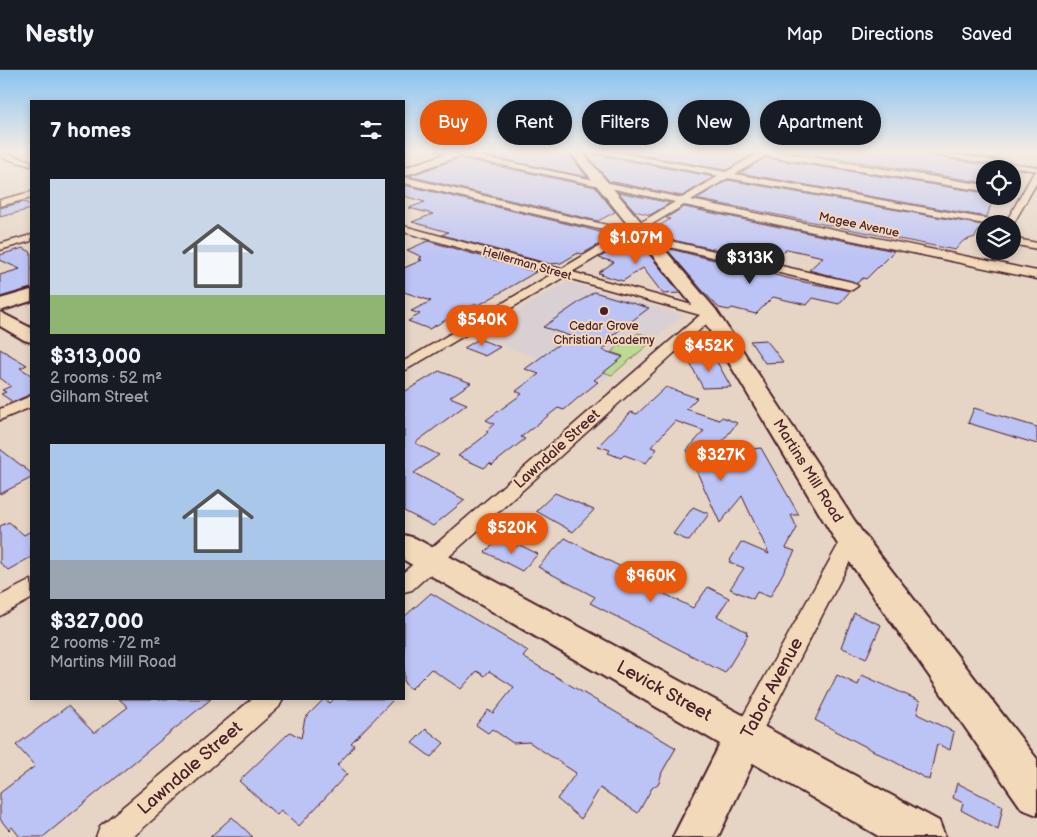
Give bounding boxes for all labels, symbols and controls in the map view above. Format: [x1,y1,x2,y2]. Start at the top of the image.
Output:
text: Nestly [25,20,94,49]
text: Map [787,24,823,45]
text: Directions [851,24,933,45]
text: Saved [961,24,1012,45]
chip: Buy [420,100,487,145]
chip: Rent [497,100,572,145]
chip: Filters [582,100,668,145]
chip: New [678,100,750,145]
chip: Apartment [760,100,881,145]
icon: filters [357,116,385,144]
text: 7 homes [50,118,131,143]
map controls [976,160,1021,260]
button: locate [976,160,1021,205]
street label: Magee Avenue [817,209,901,241]
icon: home [173,211,263,301]
button: layers [976,215,1021,260]
pin: $1.07M [595,222,677,265]
text: $1.07M [609,229,663,248]
pin: $313K [715,242,785,285]
street label: Hellerman Street [481,244,574,284]
text: $313K [727,249,773,268]
pin: $540K [447,304,517,347]
marker: Cedar Grove Christian Academy [598,305,610,317]
text: $540K [457,311,507,330]
place label: Cedar Grove Christian Academy [553,319,655,348]
pin: $452K [674,330,744,373]
text: $452K [684,337,734,356]
text: $313,000 [50,344,141,369]
text: 2 rooms · 52 m² [50,369,162,388]
text: Gilham Street [50,388,148,407]
street label: Lawndale Street [510,405,604,493]
street label: Martins Mill Road [769,416,847,526]
pin: $327K [686,440,756,482]
text: $327K [697,446,745,465]
icon: home [173,476,263,566]
pin: $520K [477,512,547,555]
text: $520K [487,519,537,538]
pin: $960K [616,560,686,603]
text: $960K [626,567,676,586]
text: $327,000 [50,609,144,634]
text: 2 rooms · 72 m² [50,634,160,653]
street label: Tabor Avenue [737,634,808,742]
text: Martins Mill Road [50,653,176,672]
street label: Levick Street [613,656,716,726]
street label: Lawndale Street [134,717,247,819]

